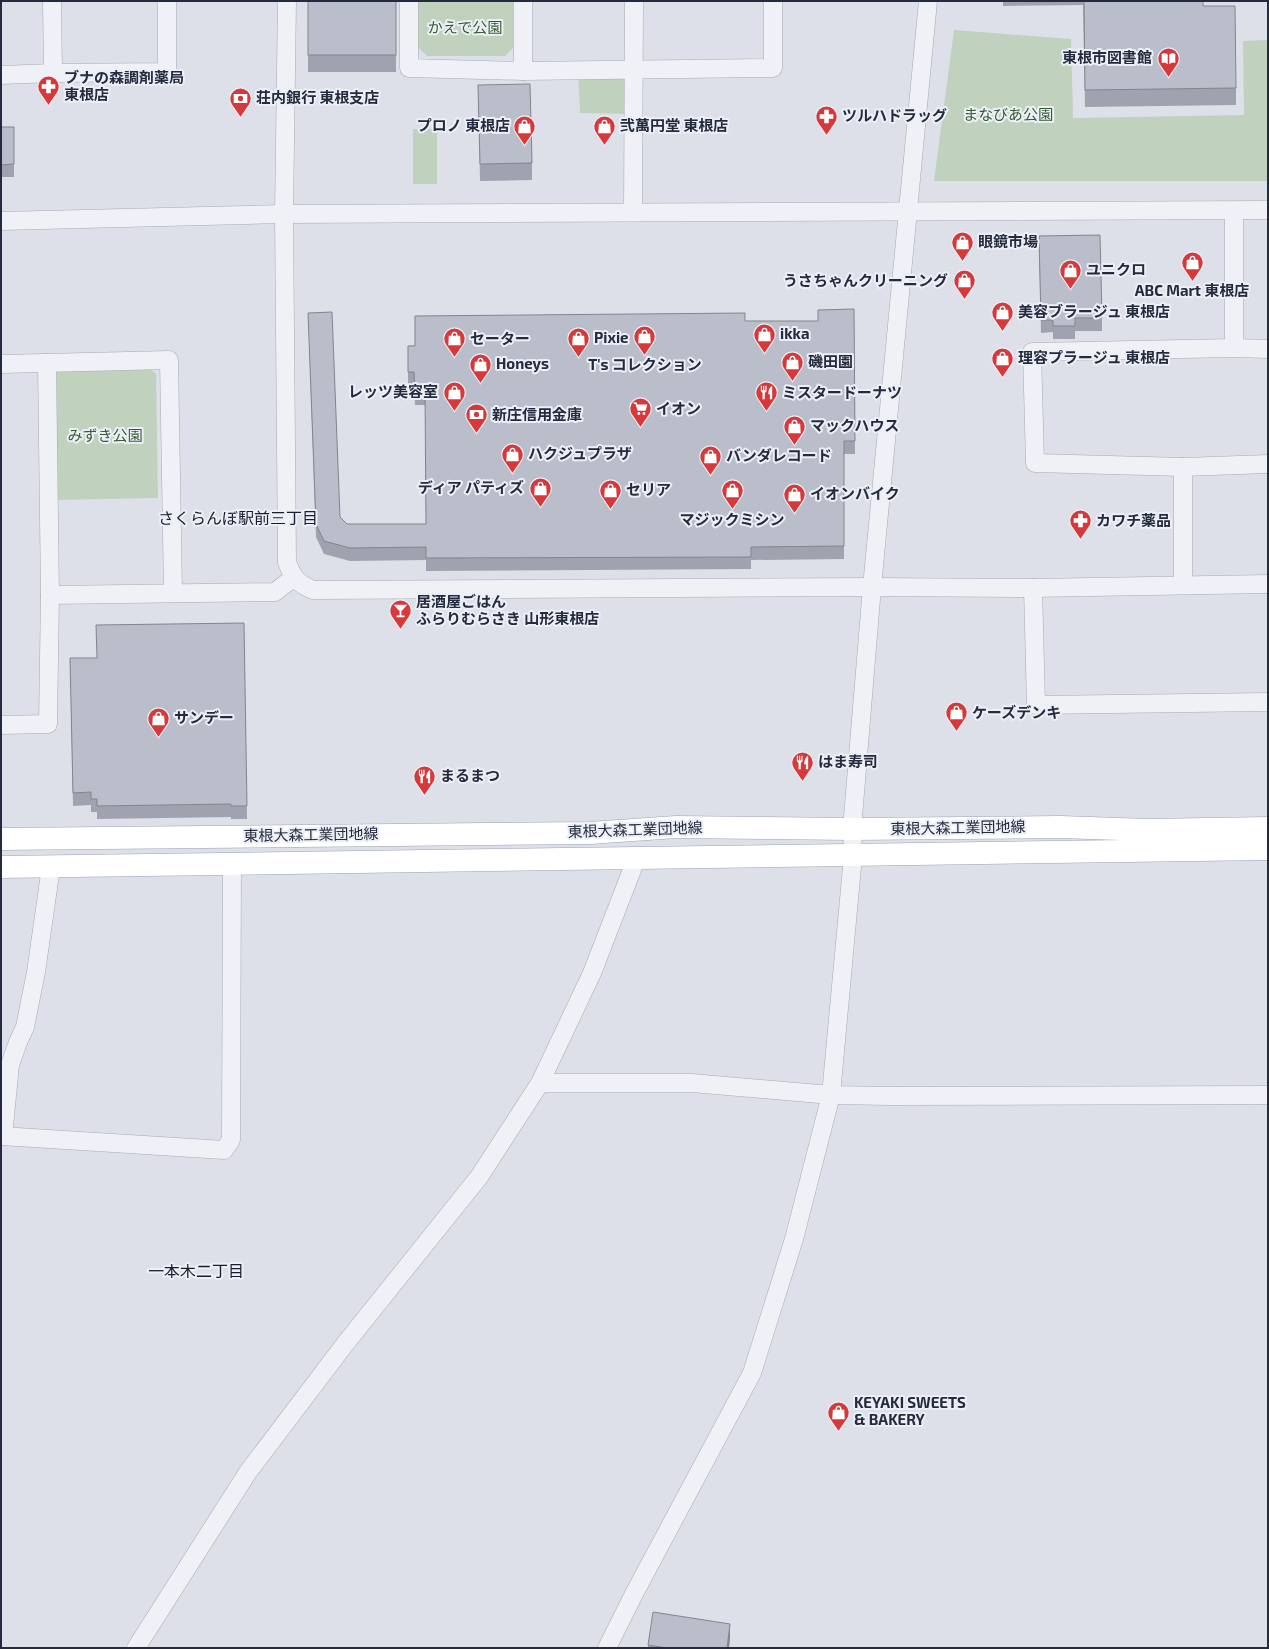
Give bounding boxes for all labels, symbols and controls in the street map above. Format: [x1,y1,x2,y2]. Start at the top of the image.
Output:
park label: かえで公園 [428,18,502,36]
library icon: 東根市図書館 [1155,45,1181,78]
place label: 東根市図書館 [1062,48,1152,66]
place label: ブナの森調剤薬局 東根店 [64,68,184,103]
pharmacy icon: ブナの森調剤薬局 東根店 [35,74,61,107]
bank icon: 荘内銀行 東根支店 [227,85,253,118]
place label: 荘内銀行 東根支店 [256,88,379,106]
pharmacy icon: ツルハドラッグ [813,103,839,136]
park label: まなびあ公園 [963,105,1053,123]
place label: ツルハドラッグ [842,106,947,124]
shop icon: プロノ 東根店 [512,113,538,146]
shop icon: 弐萬円堂 東根店 [591,113,617,146]
place label: プロノ 東根店 [417,116,510,134]
place label: 弐萬円堂 東根店 [620,116,728,134]
shop icon: 眼鏡市場 [949,229,975,262]
place label: 眼鏡市場 [978,232,1038,250]
shop icon: ABC Mart 東根店 [1179,249,1205,282]
shop icon: ユニクロ [1057,257,1083,290]
place label: ユニクロ [1086,260,1146,278]
shop icon: うさちゃんクリーニング [951,268,977,301]
place label: うさちゃんクリーニング [783,271,948,289]
place label: ABC Mart 東根店 [1135,281,1249,299]
shop icon: 美容ブラージュ 東根店 [990,299,1016,332]
place label: 美容ブラージュ 東根店 [1018,302,1170,320]
shop icon: ikka [752,321,778,354]
shop icon: T's コレクション [632,323,658,356]
place label: ikka [780,324,809,342]
shop icon: Pixie [565,325,591,358]
shop icon: セーター [442,326,468,359]
place label: Pixie [594,328,629,346]
place label: セーター [470,329,530,347]
shop icon: 理容プラージュ 東根店 [990,345,1016,378]
place label: 理容プラージュ 東根店 [1018,348,1170,366]
shop icon: 磯田園 [779,349,805,382]
shop icon: Honeys [468,351,494,384]
place label: 磯田園 [808,352,853,370]
place label: Honeys [496,354,549,373]
place label: T's コレクション [588,355,702,373]
shop icon: レッツ美容室 [441,379,467,412]
restaurant icon: ミスタードーナツ [753,380,779,413]
place label: レッツ美容室 [348,382,438,400]
place label: ミスタードーナツ [782,383,902,401]
supermarket icon: イオン [627,396,653,429]
place label: イオン [656,399,701,417]
bank icon: 新庄信用金庫 [463,402,489,435]
place label: 新庄信用金庫 [492,405,582,423]
shop icon: マックハウス [781,413,807,446]
place label: マックハウス [810,416,899,434]
park label: みずき公園 [67,426,143,444]
shop icon: ハクジュプラザ [500,441,526,474]
shop icon: バンダレコード [698,443,724,476]
place label: ハクジュプラザ [528,444,632,462]
place label: バンダレコード [726,446,832,464]
shop icon: ディア パティズ [527,475,553,508]
shop icon: セリア [598,477,624,510]
place label: ディア パティズ [418,478,524,496]
shop icon: マジックミシン [719,478,745,511]
place label: セリア [626,480,671,498]
shop icon: イオンバイク [781,481,807,514]
place label: イオンバイク [810,484,900,502]
district label: さくらんぼ駅前三丁目 [158,508,318,527]
pharmacy icon: カワチ薬品 [1068,508,1094,541]
place label: マジックミシン [679,510,785,528]
place label: カワチ薬品 [1096,511,1171,529]
place label: 居酒屋ごはん ふらりむらさき 山形東根店 [416,592,599,627]
bar icon: 居酒屋ごはん ふらりむらさき 山形東根店 [387,598,413,631]
shop icon: ケーズデンキ [944,700,970,733]
place label: ケーズデンキ [972,703,1061,721]
shop icon: サンデー [146,705,172,738]
place label: サンデー [174,708,234,726]
restaurant icon: はま寿司 [789,749,815,782]
place label: はま寿司 [818,752,878,770]
restaurant icon: まるまつ [411,763,437,796]
place label: まるまつ [440,766,500,784]
street label: 東根大森工業団地線 [890,817,1026,837]
street label: 東根大森工業団地線 [567,818,703,840]
street label: 東根大森工業団地線 [243,824,379,844]
district label: 一本木二丁目 [148,1261,244,1280]
place label: KEYAKI SWEETS & BAKERY [854,1393,966,1428]
shop icon: KEYAKI SWEETS & BAKERY [825,1399,851,1432]

